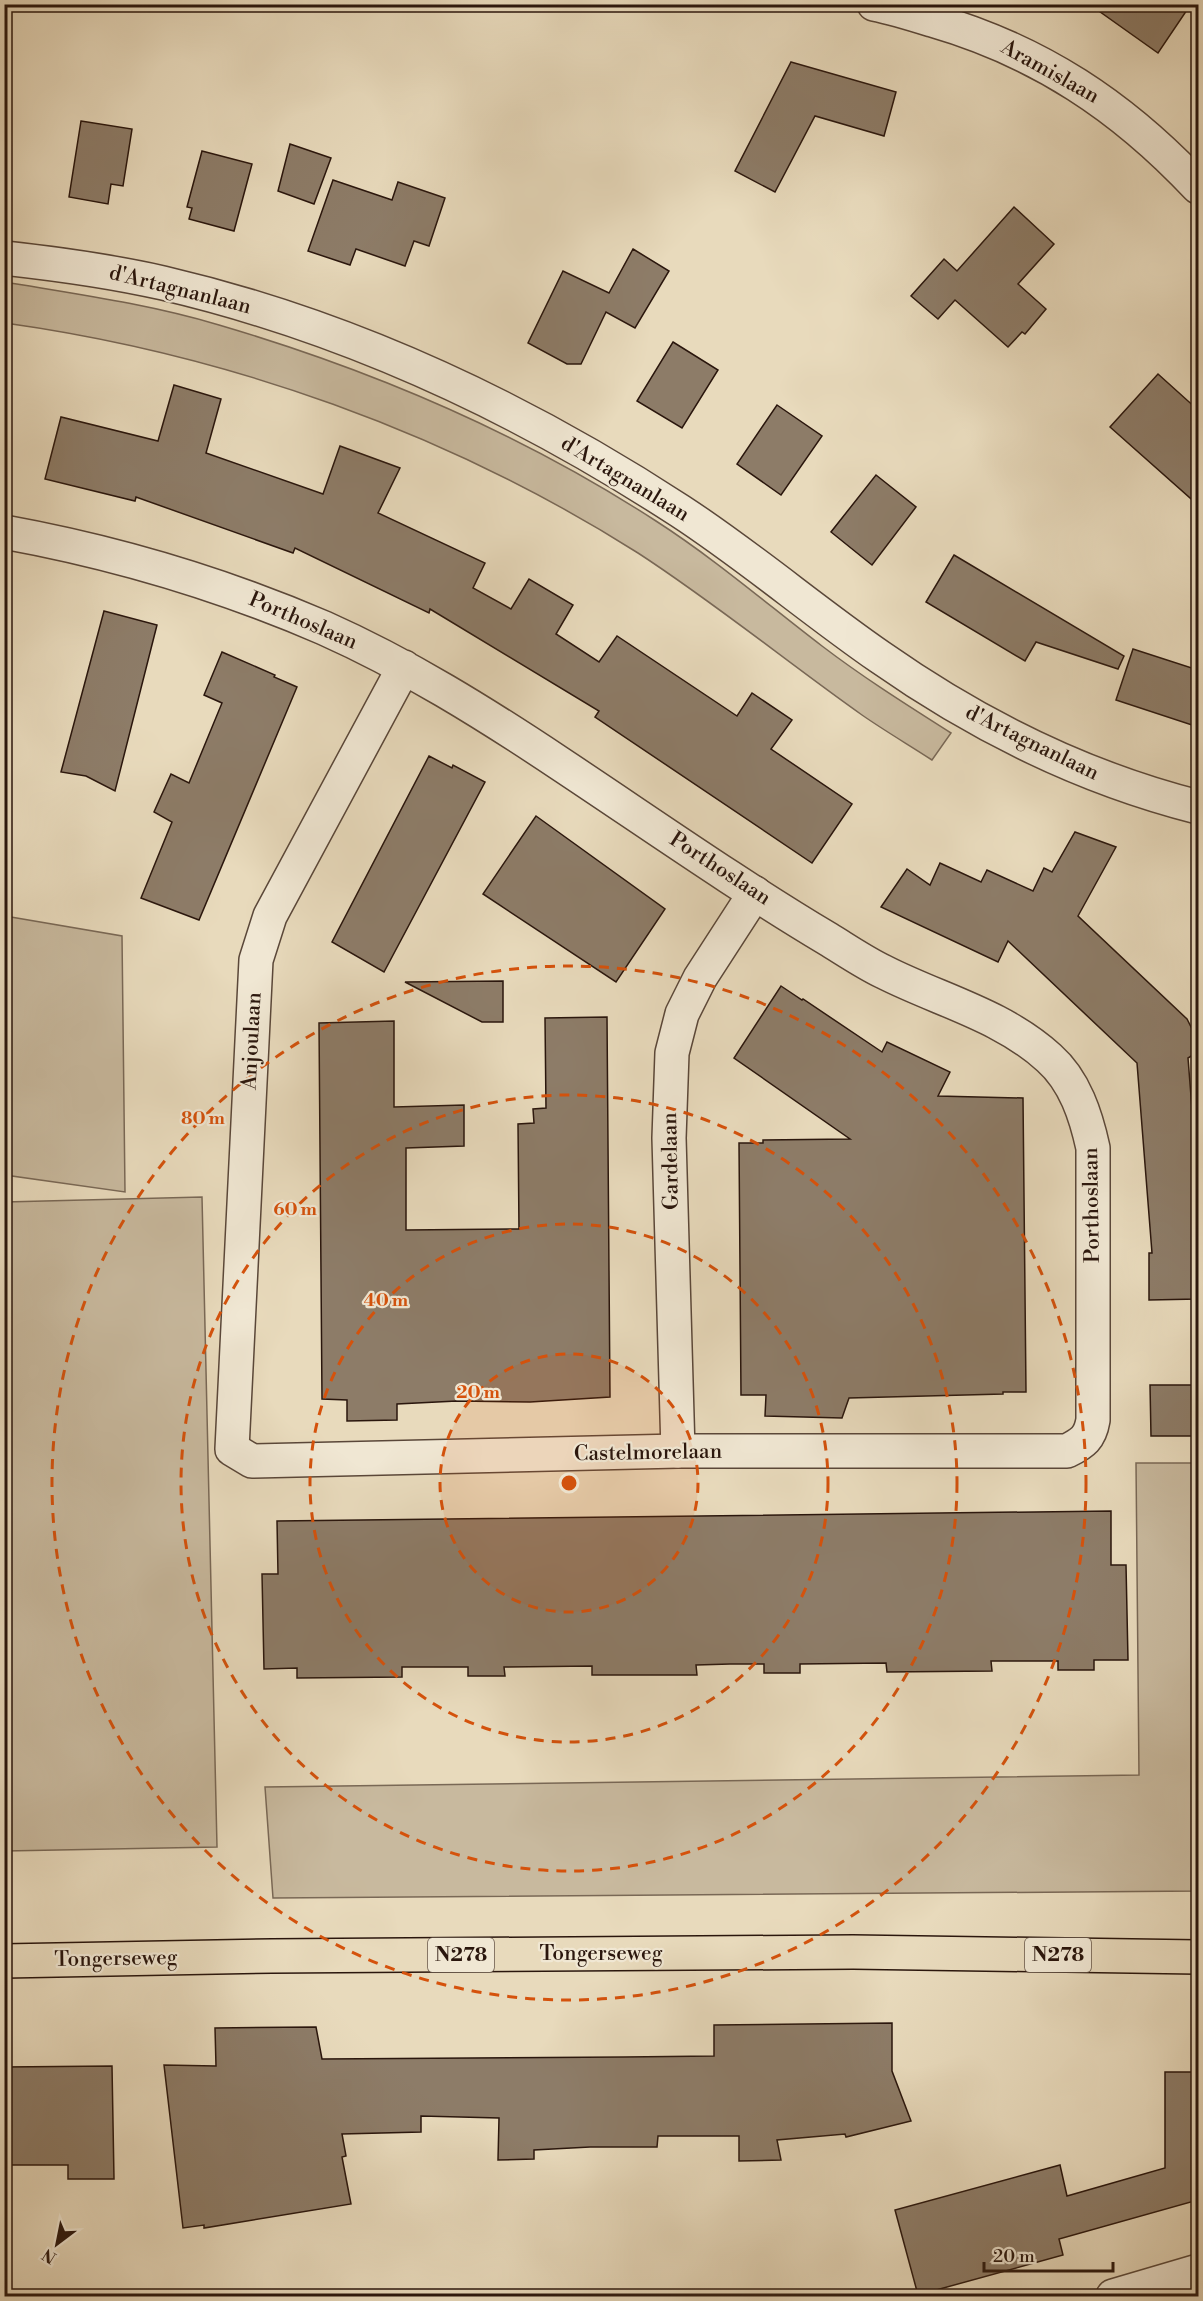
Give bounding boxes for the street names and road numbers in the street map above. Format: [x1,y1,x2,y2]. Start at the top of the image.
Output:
street label: Aramislaan [995,34,1104,110]
street label: d'Artagnanlaan [106,260,254,320]
street label: d'Artagnanlaan [556,430,695,528]
street label: Porthoslaan [245,586,362,656]
street label: d'Artagnanlaan [961,699,1104,787]
street label: Porthoslaan [664,827,776,912]
street label: Anjoulaan [236,991,268,1091]
street label: Gardelaan [657,1112,685,1210]
street label: Porthoslaan [1078,1147,1106,1263]
street label: Castelmorelaan [574,1439,723,1467]
road number: N278 [428,1938,494,1972]
road number: N278 [1025,1938,1091,1972]
street label: Tongerseweg [539,1941,663,1967]
street label: Tongerseweg [54,1945,178,1973]

